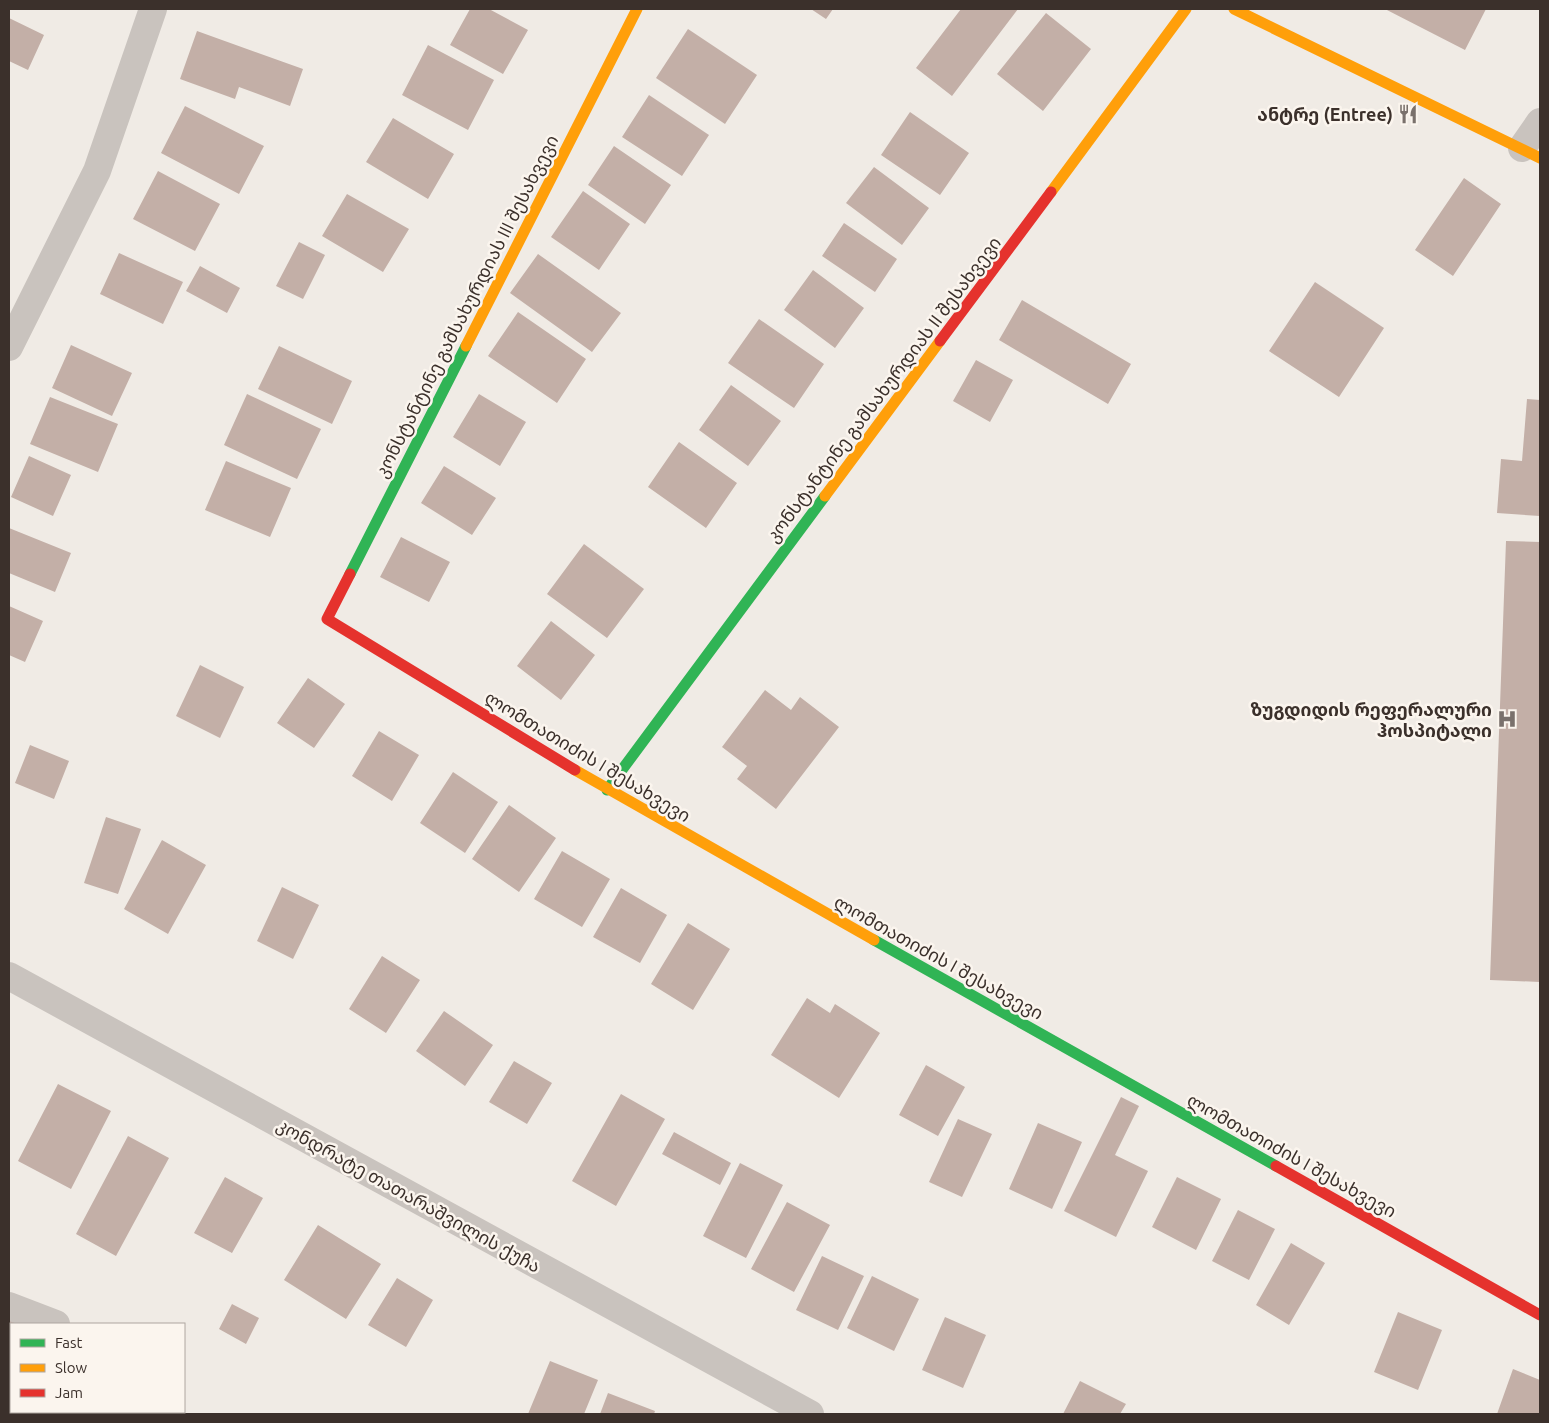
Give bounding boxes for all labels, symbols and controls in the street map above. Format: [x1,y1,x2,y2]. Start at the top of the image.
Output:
restaurant icon: ანტრე (Entree) [1397,103,1419,125]
place label: ანტრე (Entree) [1257,104,1393,125]
street label: კონსტანტინე გამსახურდიას III შესახვევი [370,131,563,481]
street label: კონსტანტინე გამსახურდიას II შესახვევი [762,232,1006,547]
street label: ლომთათიძის I შესახვევი [481,687,694,827]
place label: ზუგდიდის რეფერალური ჰოსპიტალი [1251,699,1492,742]
hospital icon: ზუგდიდის რეფერალური ჰოსპიტალი [1496,708,1518,730]
street label: ლომთათიძის I შესახვევი [830,891,1047,1025]
street label: ლომთათიძის I შესახვევი [1183,1089,1400,1223]
street label: კონდრატე თათარაშვილის ქუჩა [273,1114,544,1278]
legend [10,1323,185,1413]
text: Fast [55,1334,83,1351]
text: Slow [55,1359,88,1376]
text: Jam [55,1384,83,1401]

